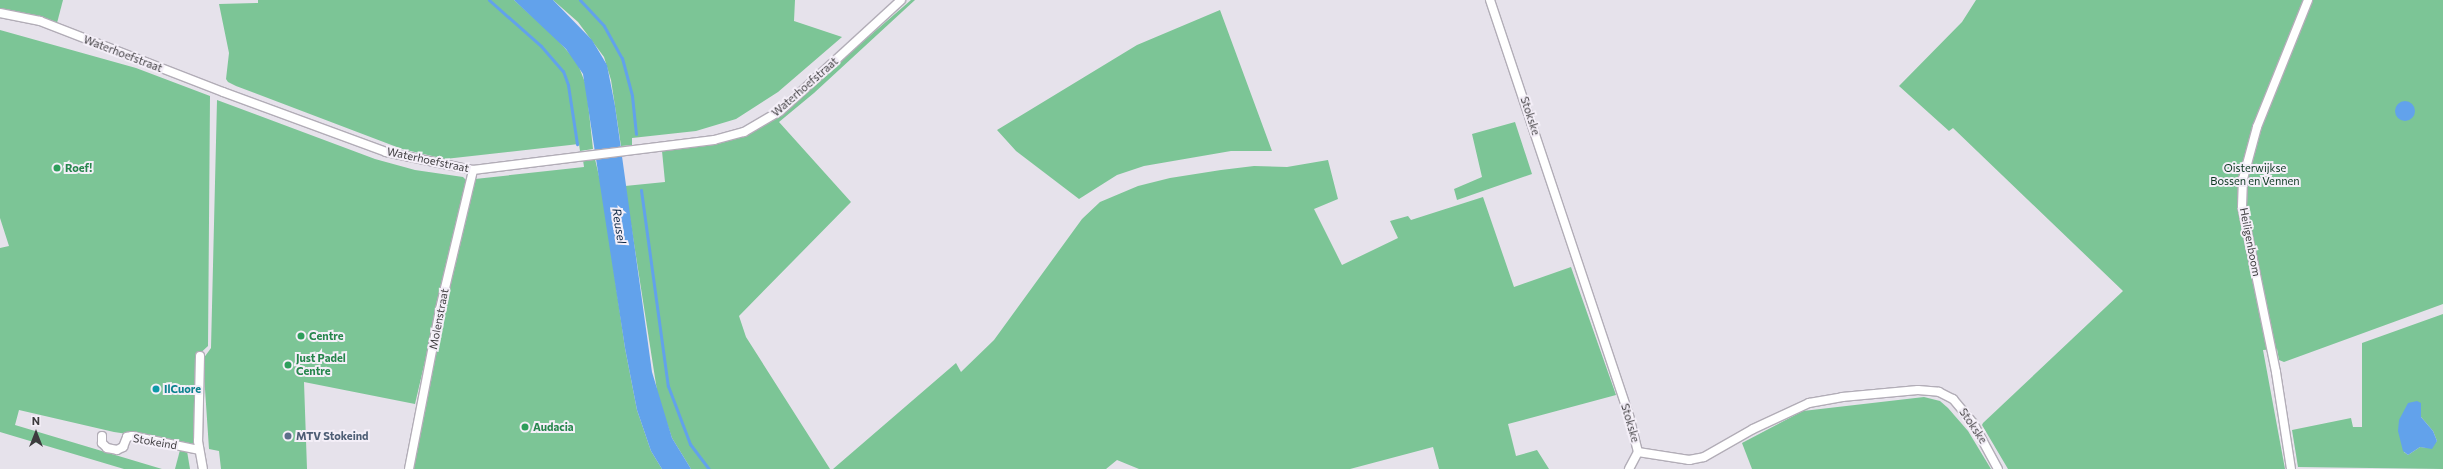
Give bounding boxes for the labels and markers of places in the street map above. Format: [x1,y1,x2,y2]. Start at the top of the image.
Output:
place label: Roef! [65,161,92,175]
marker: Roef! [52,163,62,173]
place label: Centre [309,329,343,343]
marker: Centre [296,331,306,341]
place label: Just Padel Centre [296,352,346,378]
marker: Just Padel Centre [283,360,293,370]
place label: IlCuore [164,382,201,396]
marker: IlCuore [151,384,161,394]
place label: Audacia [533,420,573,434]
marker: Audacia [520,422,530,432]
place label: MTV Stokeind [296,429,368,443]
marker: MTV Stokeind [283,431,293,441]

